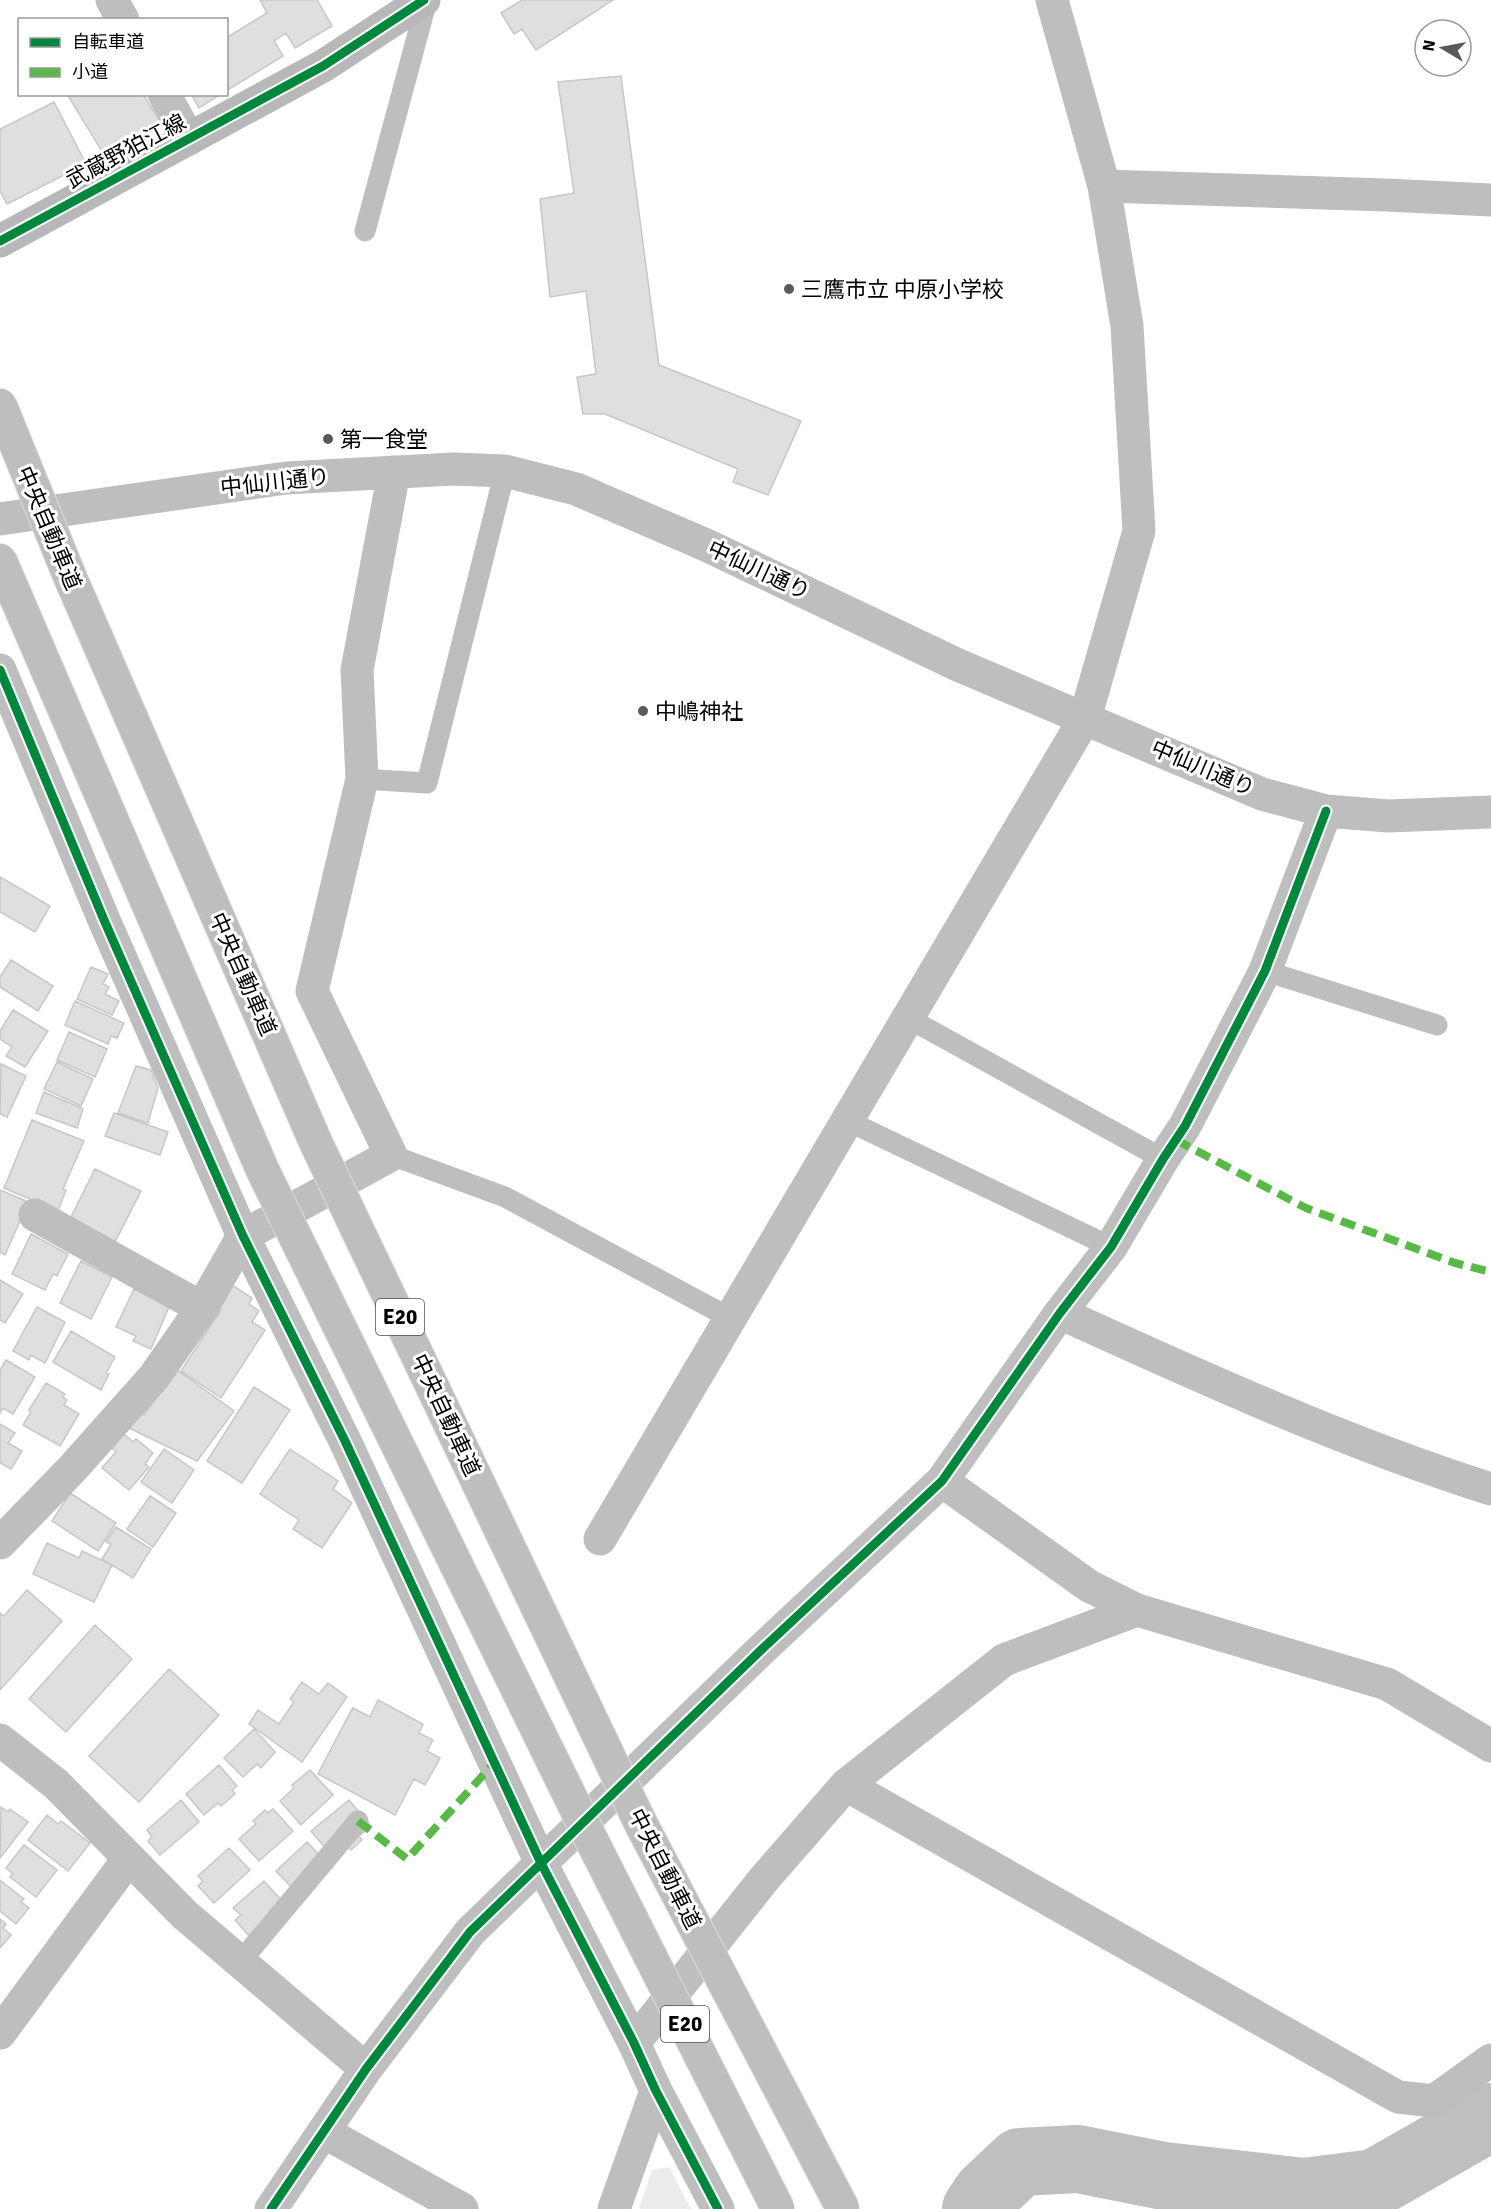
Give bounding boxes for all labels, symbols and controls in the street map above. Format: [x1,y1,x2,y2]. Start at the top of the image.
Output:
legend [18,18,228,96]
north arrow [1413,18,1473,78]
text: 自転車道 [72,31,144,53]
text: N [1418,38,1440,53]
text: 小道 [72,61,108,83]
street label: 武蔵野狛江線 [61,108,191,194]
place label: 三鷹市立 中原小学校 [801,276,1004,303]
marker: 三鷹市立 中原小学校 [782,282,796,296]
place label: 第一食堂 [340,426,428,453]
marker: 第一食堂 [321,432,335,446]
street label: 中央自動車道 [11,462,87,594]
street label: 中仙川通り [219,463,331,501]
street label: 中仙川通り [703,535,815,605]
place label: 中嶋神社 [655,698,743,725]
marker: 中嶋神社 [636,704,650,718]
street label: 中仙川通り [1147,734,1259,802]
street label: 中央自動車道 [204,908,282,1040]
road number: E20 [376,1299,424,1335]
street label: 中央自動車道 [406,1349,486,1481]
street label: 中央自動車道 [623,1804,707,1934]
road number: E20 [661,2006,709,2042]

